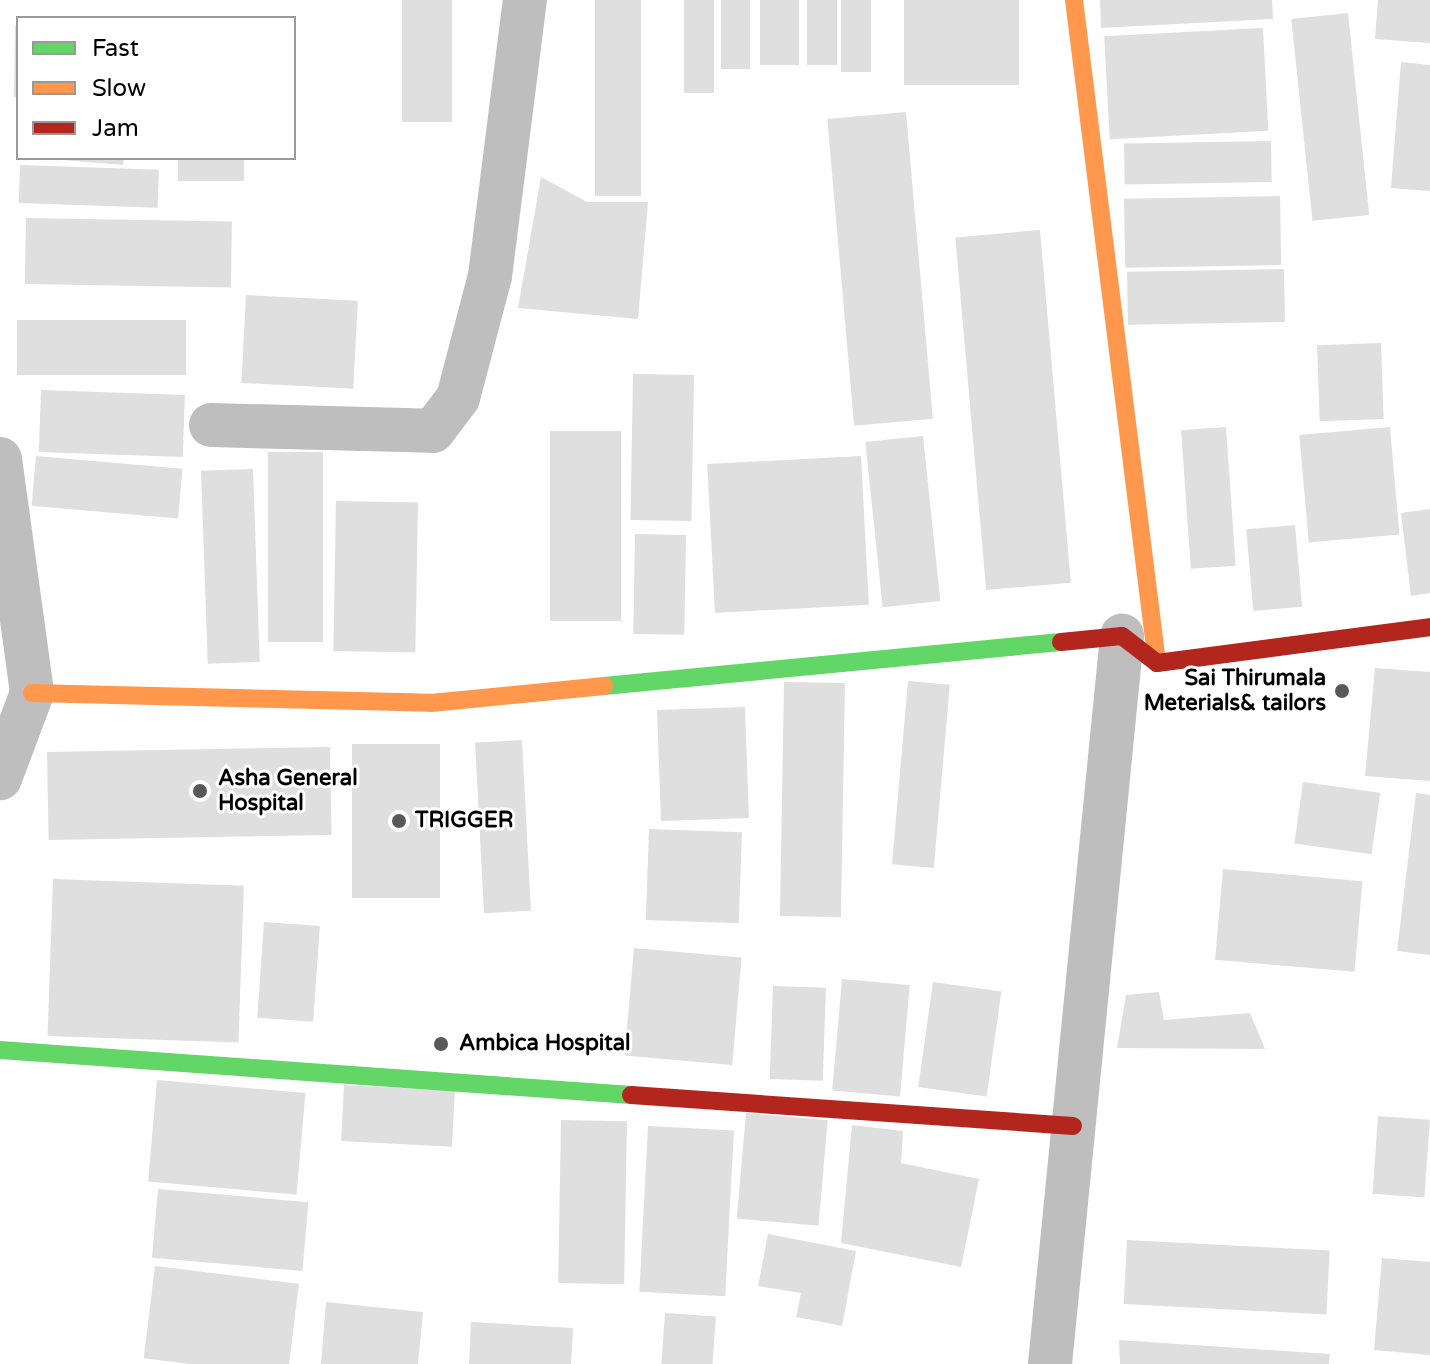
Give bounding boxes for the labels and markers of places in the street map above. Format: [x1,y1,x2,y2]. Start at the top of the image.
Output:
place label: Sai Thirumala Meterials& tailors [1144,665,1326,716]
marker: Sai Thirumala Meterials& tailors [1333,682,1351,700]
place label: Asha General Hospital [218,765,358,816]
marker: Asha General Hospital [189,780,211,802]
place label: TRIGGER [415,808,513,834]
marker: TRIGGER [390,812,408,830]
place label: Ambica Hospital [459,1031,630,1057]
marker: Ambica Hospital [430,1033,452,1055]

